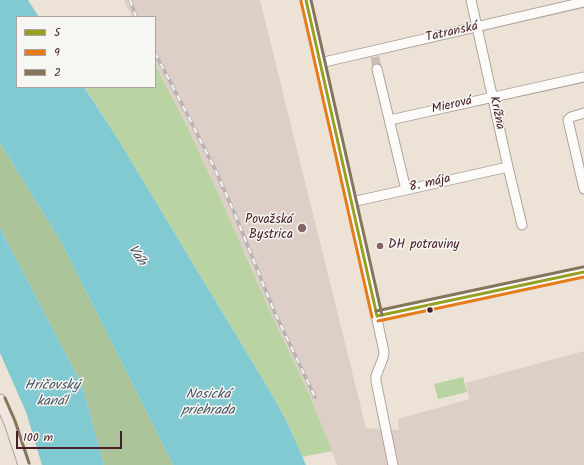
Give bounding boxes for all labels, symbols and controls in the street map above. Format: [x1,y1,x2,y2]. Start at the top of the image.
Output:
legend [16,16,156,88]
street label: Tatranská [424,19,480,47]
text: 5 [54,23,60,42]
text: 9 [54,43,60,62]
text: 2 [54,63,61,82]
street label: Mierová [430,94,474,118]
street label: Krížna [485,95,507,131]
street label: 8. mája [408,172,452,196]
place label: Považská Bystrica [245,213,293,244]
marker: Považská Bystrica [296,222,308,234]
place label: DH potraviny [388,238,459,254]
marker: DH potraviny [375,241,385,251]
water label: Váh [123,242,149,270]
unlabelled marker [425,305,435,315]
water label: Hričovský kanál [25,379,79,412]
water label: Nosická priehrada [181,388,235,420]
scale bar [18,423,124,449]
text: 100 m [23,428,53,447]

